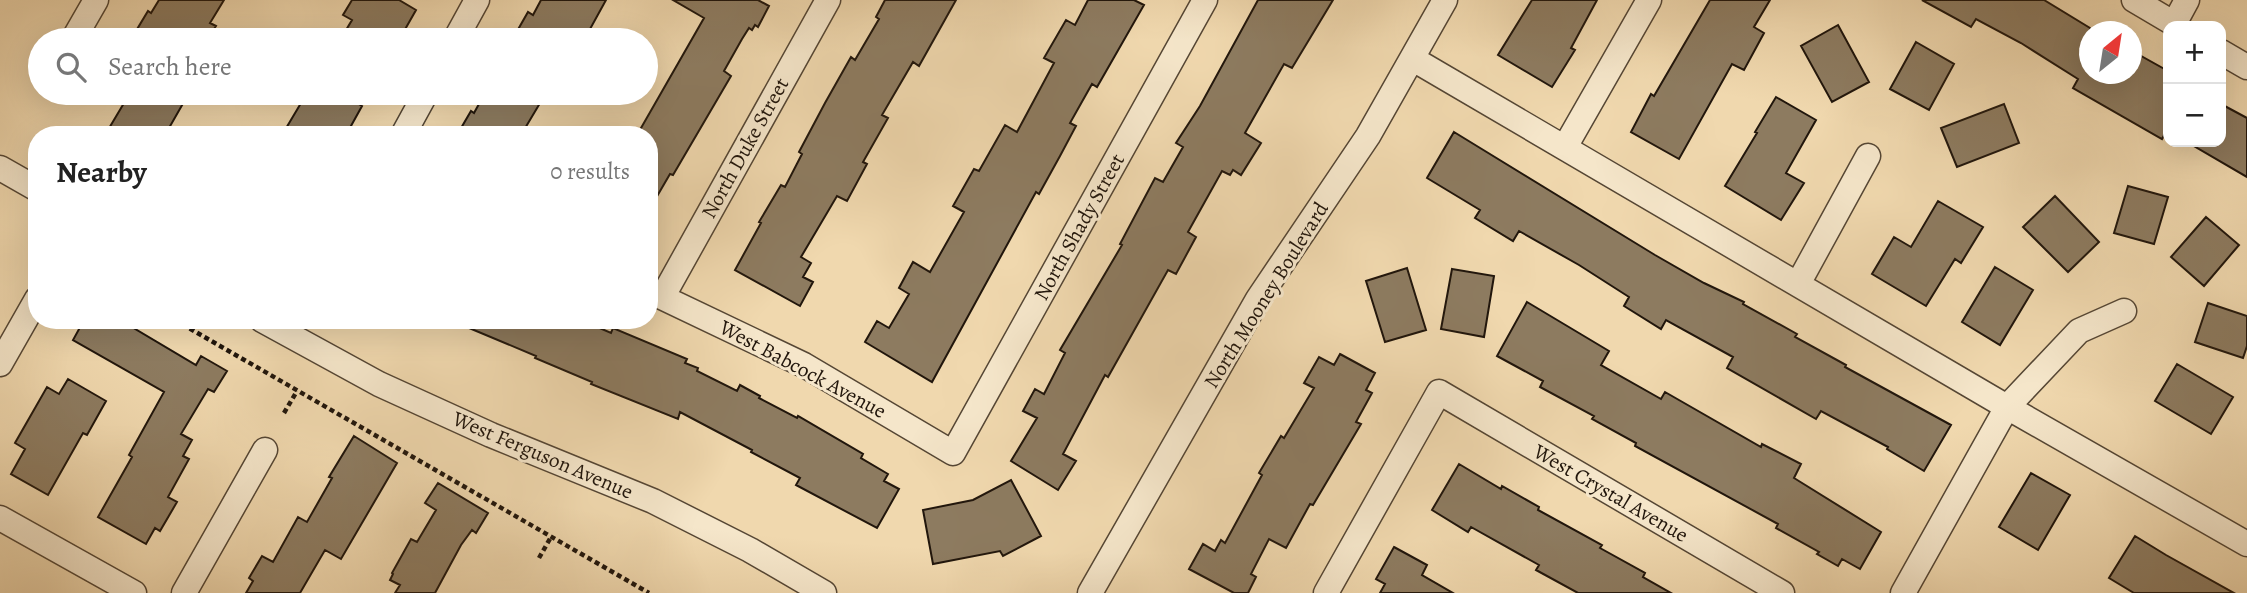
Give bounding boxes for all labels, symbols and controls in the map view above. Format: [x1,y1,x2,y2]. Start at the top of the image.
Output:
north arrow [2079,21,2142,84]
map controls [2163,21,2226,147]
button: + [2163,21,2226,84]
search box [28,28,658,105]
icon: search [52,48,90,86]
text: Search here [108,49,232,84]
street label: North Duke Street [695,73,795,223]
button: − [2163,84,2226,147]
street label: North Shady Street [1027,149,1131,305]
text: Nearby [56,152,147,192]
text: 0 results [550,156,630,187]
street label: North Mooney Boulevard [1197,196,1335,393]
street label: West Babcock Avenue [714,313,891,425]
street label: West Ferguson Avenue [448,404,637,506]
street label: West Crystal Avenue [1528,437,1694,549]

